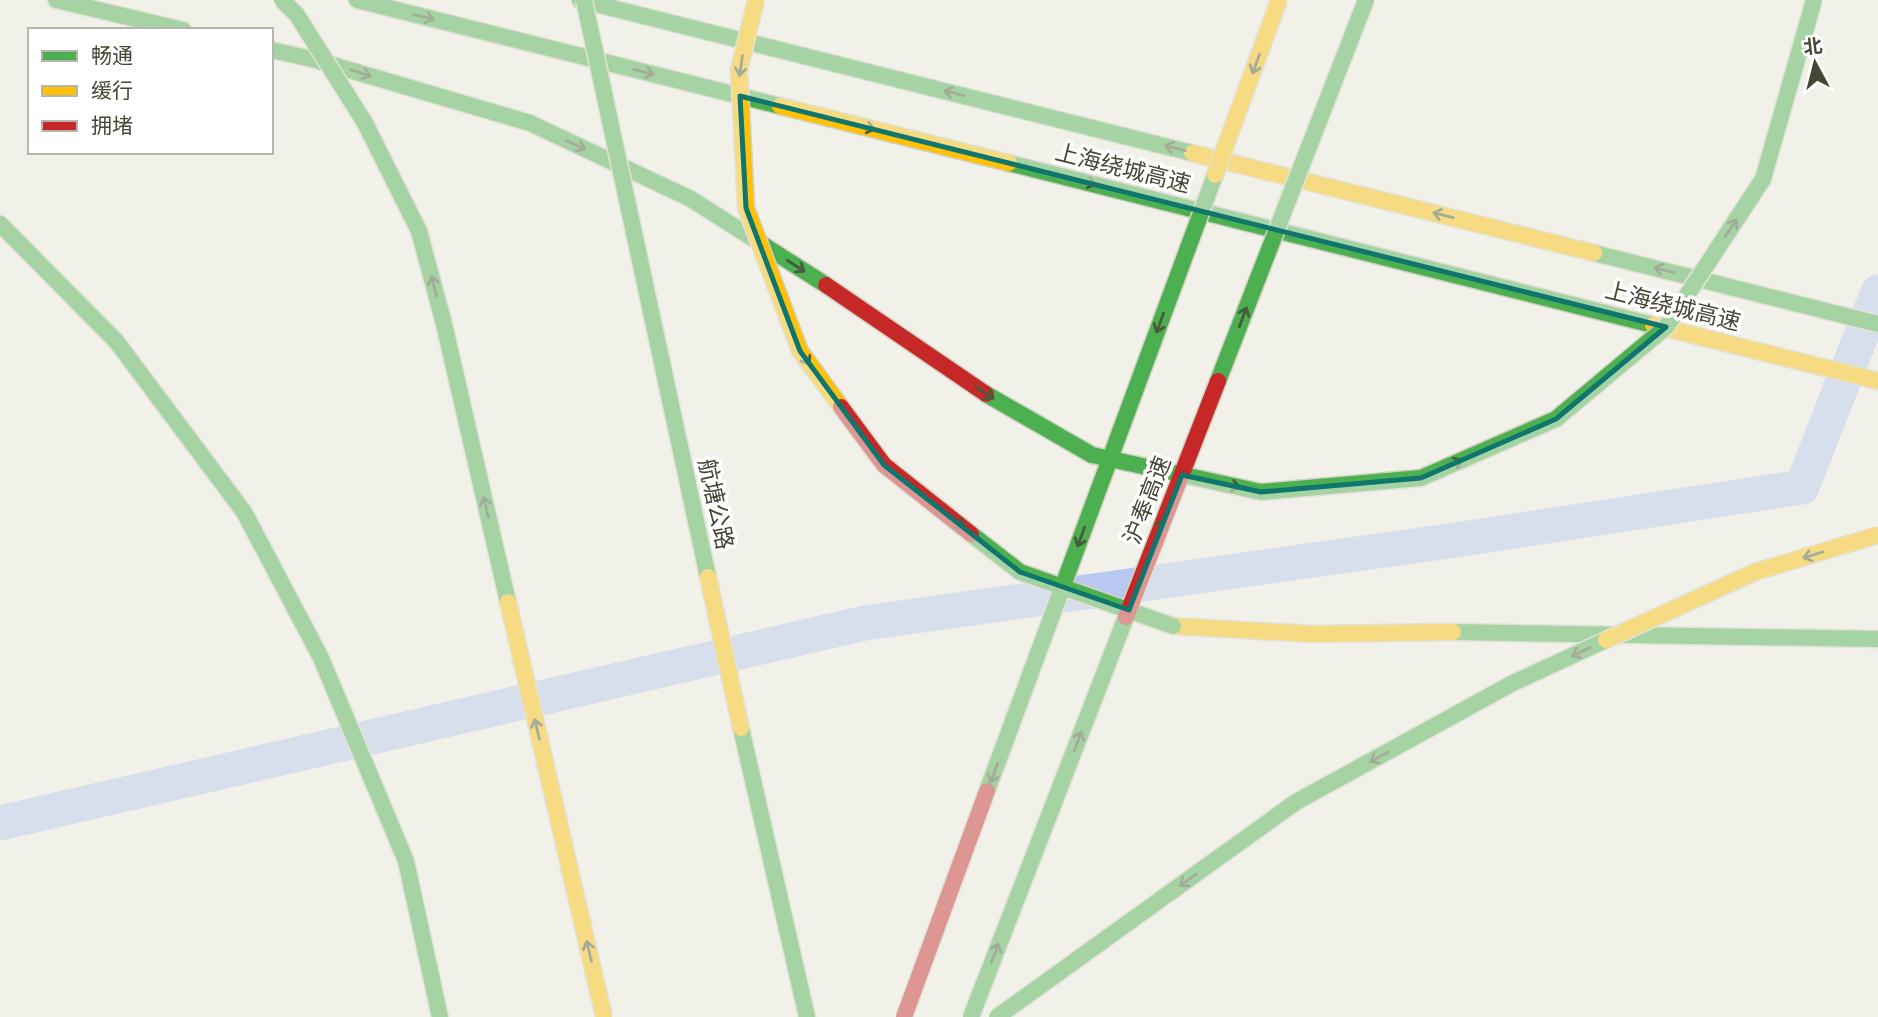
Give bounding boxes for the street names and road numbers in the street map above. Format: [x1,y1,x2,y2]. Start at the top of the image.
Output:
street label: 上海绕城高速 [1053,138,1193,198]
street label: 上海绕城高速 [1603,276,1743,336]
street label: 沪奉高速 [1117,452,1177,548]
street label: 航塘公路 [693,456,739,552]

